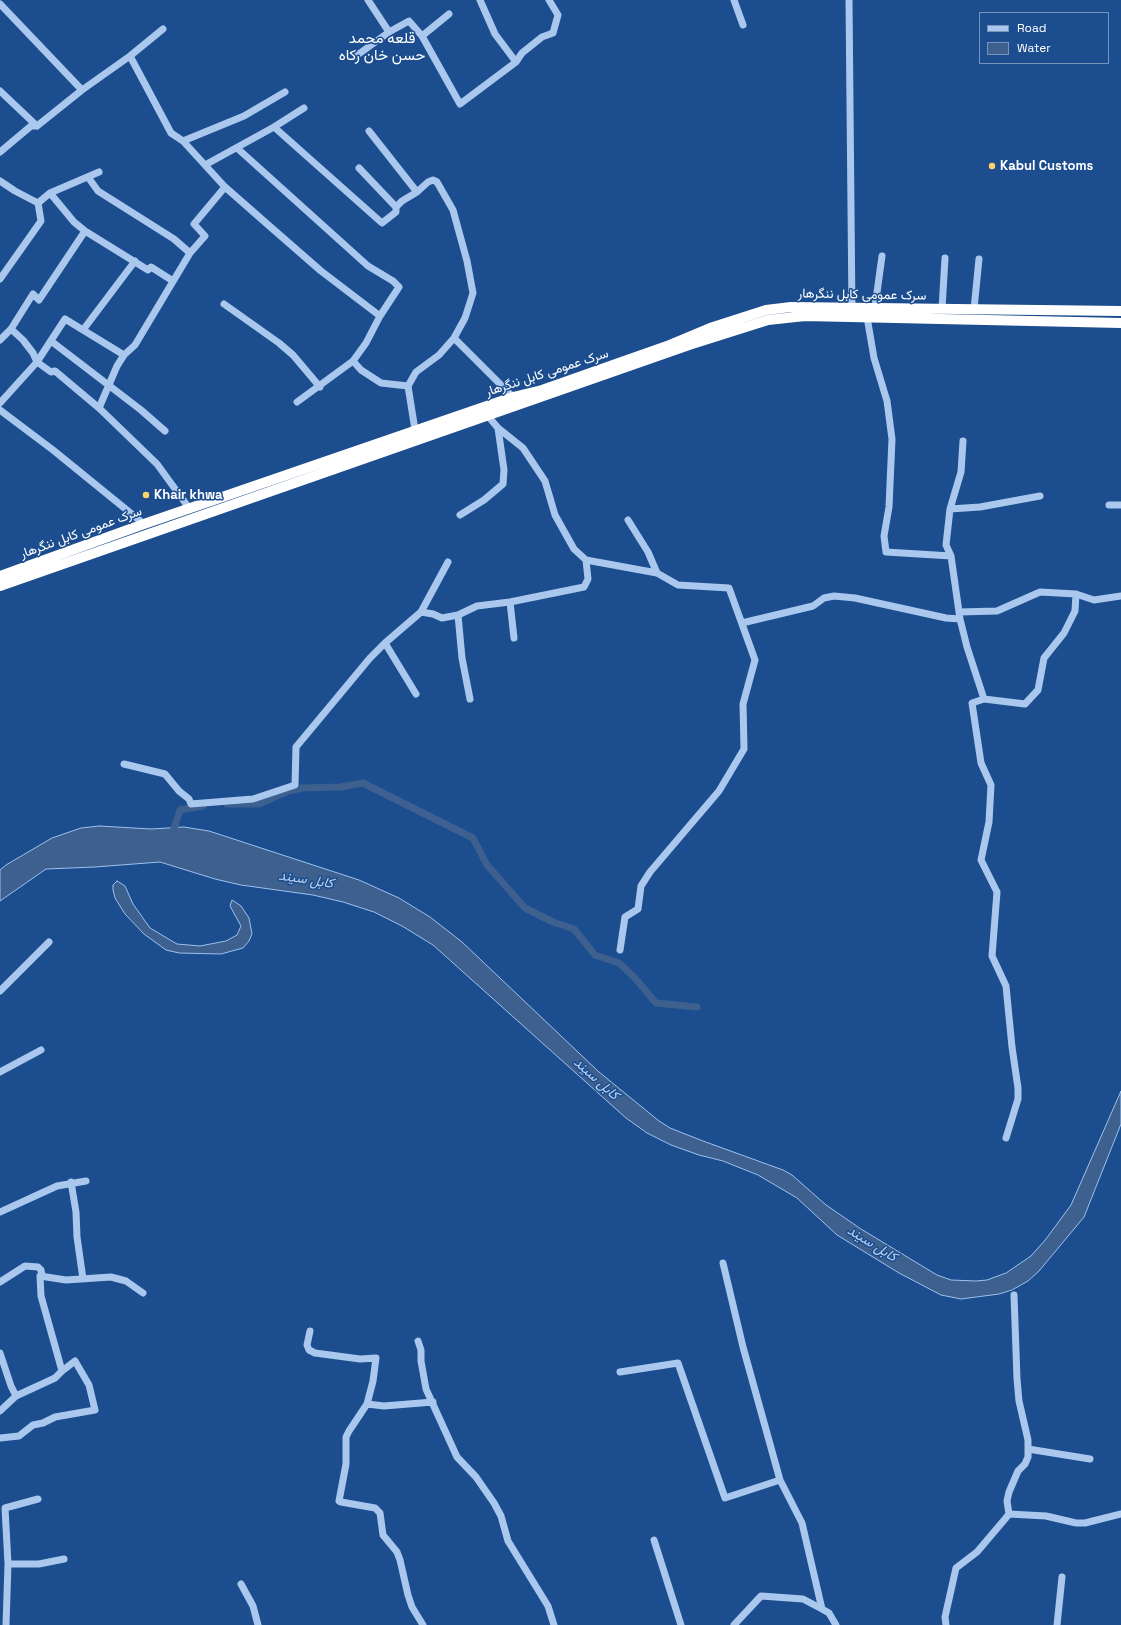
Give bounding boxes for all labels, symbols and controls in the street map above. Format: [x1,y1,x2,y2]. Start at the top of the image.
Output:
legend [979,12,1109,64]
text: Road [1017,20,1046,36]
district label: قلعه محمد حسن خان رکاه [339,30,425,65]
text: Water [1017,40,1051,56]
place label: Kabul Customs [1000,158,1093,174]
marker: Kabul Customs [987,161,997,171]
street label: سرک عمومی کابل ننگرهار [798,286,926,304]
street label: سرک عمومی کابل ننگرهار [484,346,610,400]
place label: Khair khwa [154,487,223,503]
marker: Khair khwa [141,490,151,500]
street label: سرک عمومی کابل ننگرهار [18,504,144,562]
water label: کابل سيند [277,867,335,893]
water label: کابل سيند [570,1054,622,1104]
water label: کابل سيند [844,1222,900,1266]

